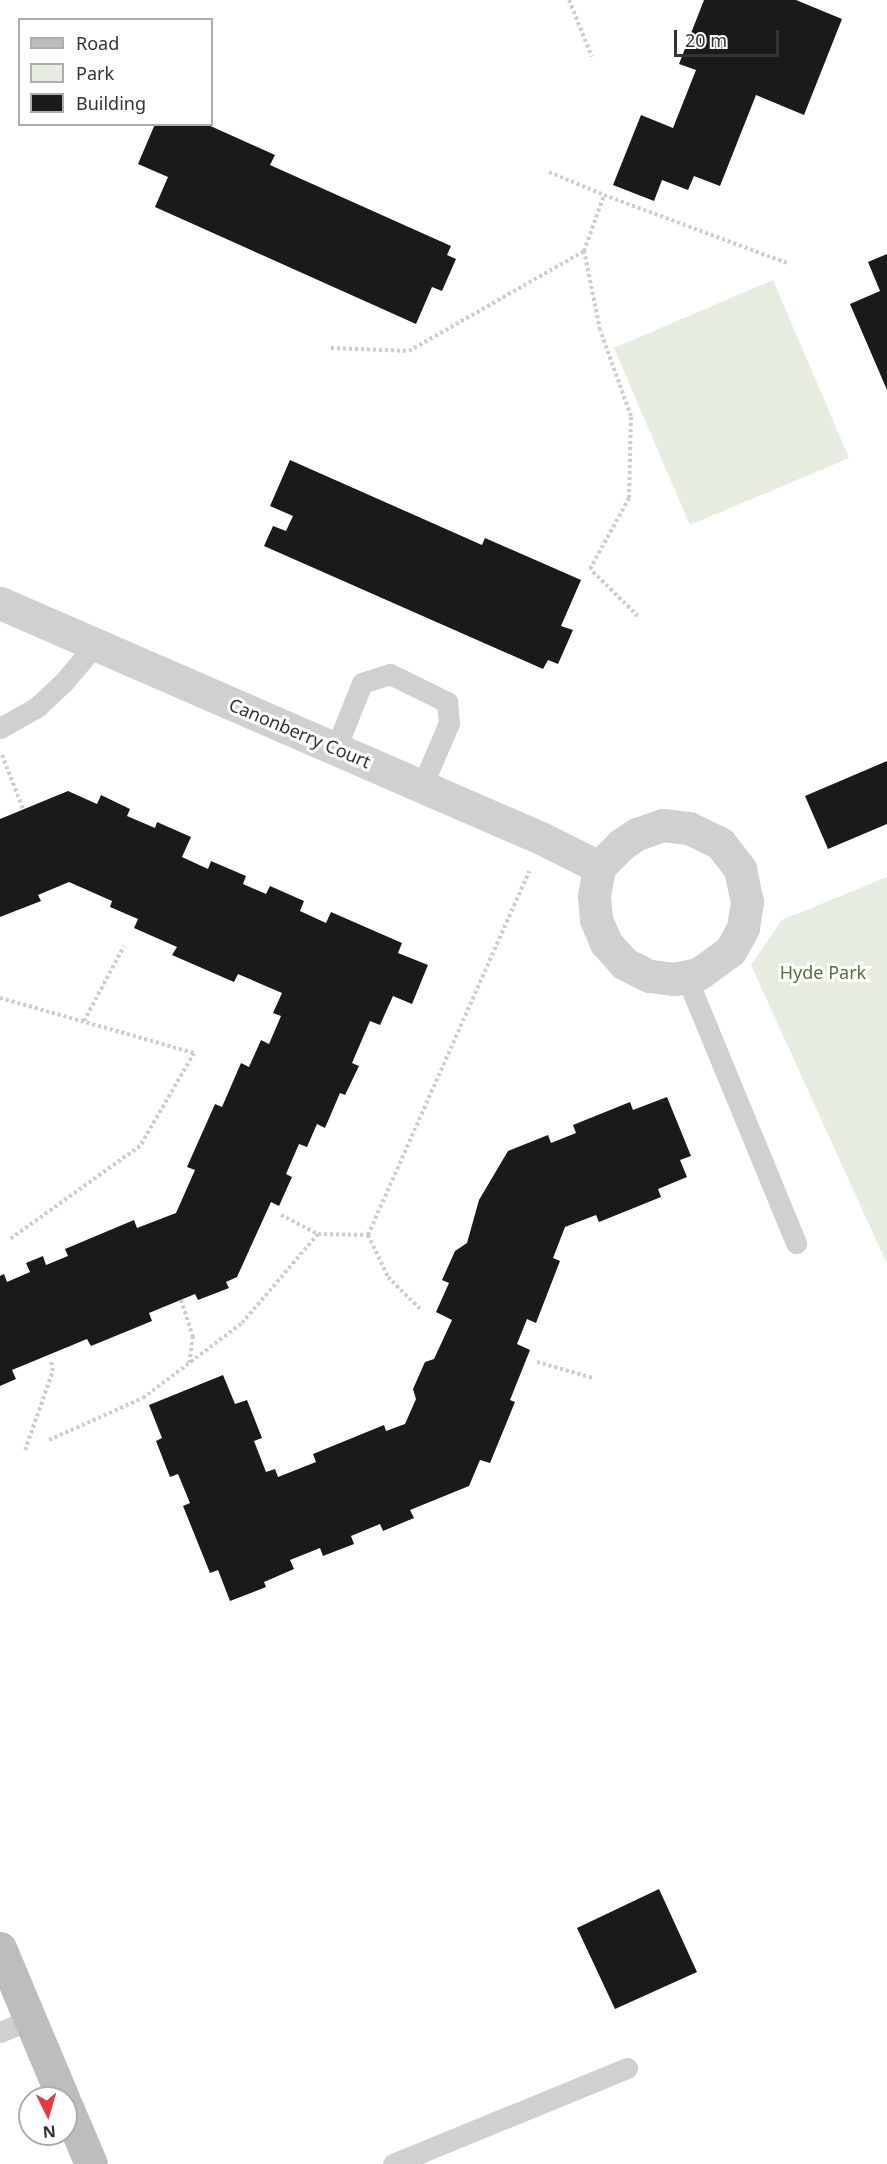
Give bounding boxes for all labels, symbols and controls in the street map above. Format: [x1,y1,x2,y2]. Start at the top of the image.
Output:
legend [18,18,213,126]
scale bar [677,18,782,56]
text: 20 m [685,28,727,52]
text: Road [76,31,119,55]
text: Park [76,61,114,85]
text: Building [76,91,146,115]
street label: Canonberry Court [226,693,374,773]
park label: Hyde Park [780,961,866,983]
north arrow [18,2086,78,2146]
text: N [42,2120,57,2143]

